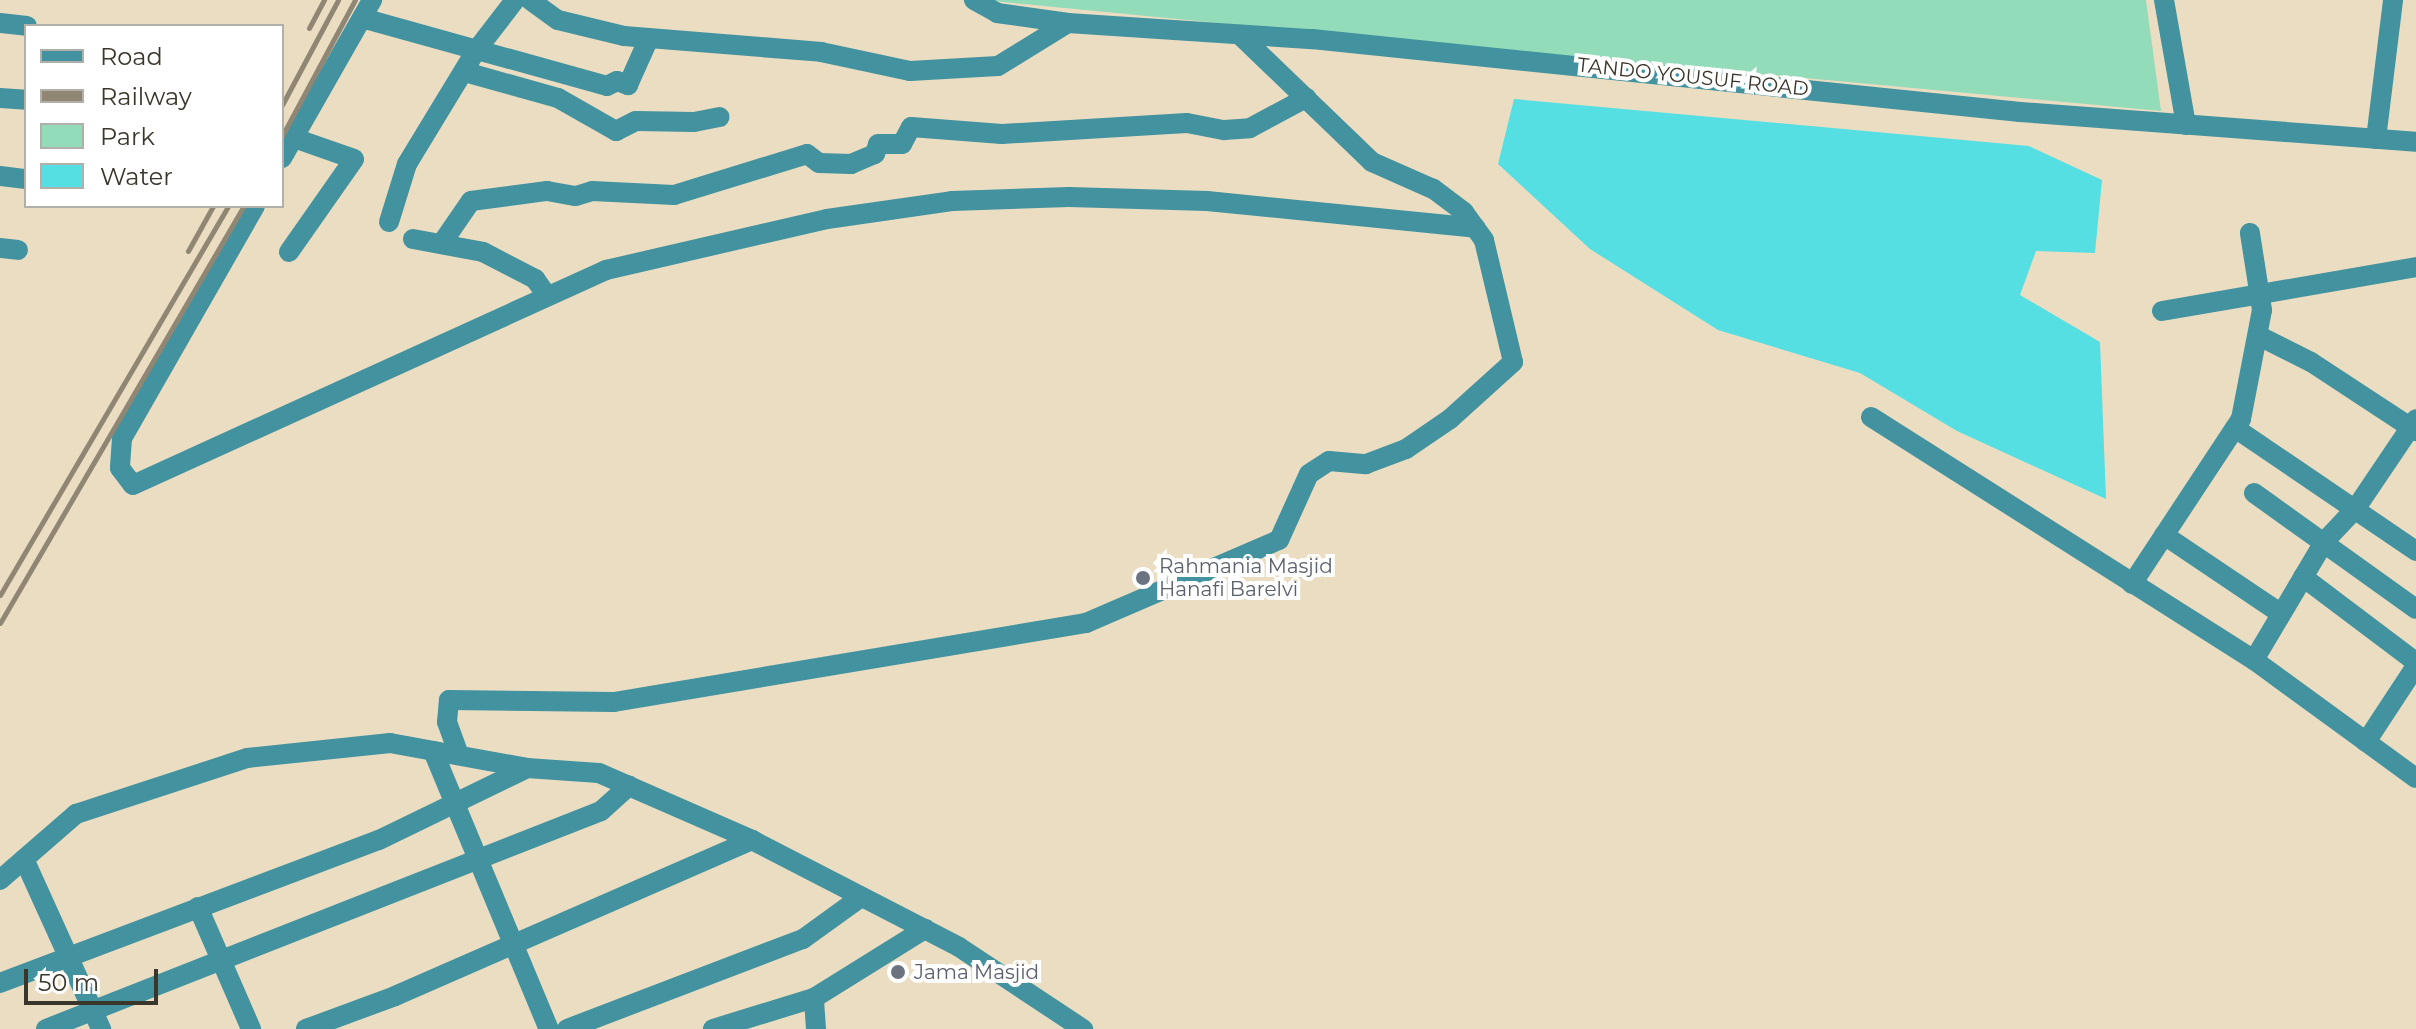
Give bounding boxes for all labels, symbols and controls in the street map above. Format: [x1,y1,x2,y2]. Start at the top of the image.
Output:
legend [24,24,284,208]
text: Road [100,42,163,71]
street label: TANDO YOUSUF ROAD [1576,53,1810,101]
text: Railway [100,82,192,111]
text: Park [100,122,155,151]
text: Water [100,162,173,191]
place label: Rahmania Masjid Hanafi Barelvi [1159,554,1333,601]
marker: Rahmania Masjid Hanafi Barelvi [1134,569,1152,587]
scale bar [28,953,162,1003]
place label: Jama Masjid [914,960,1039,984]
marker: Jama Masjid [889,963,907,981]
text: 50 m [38,968,99,997]

